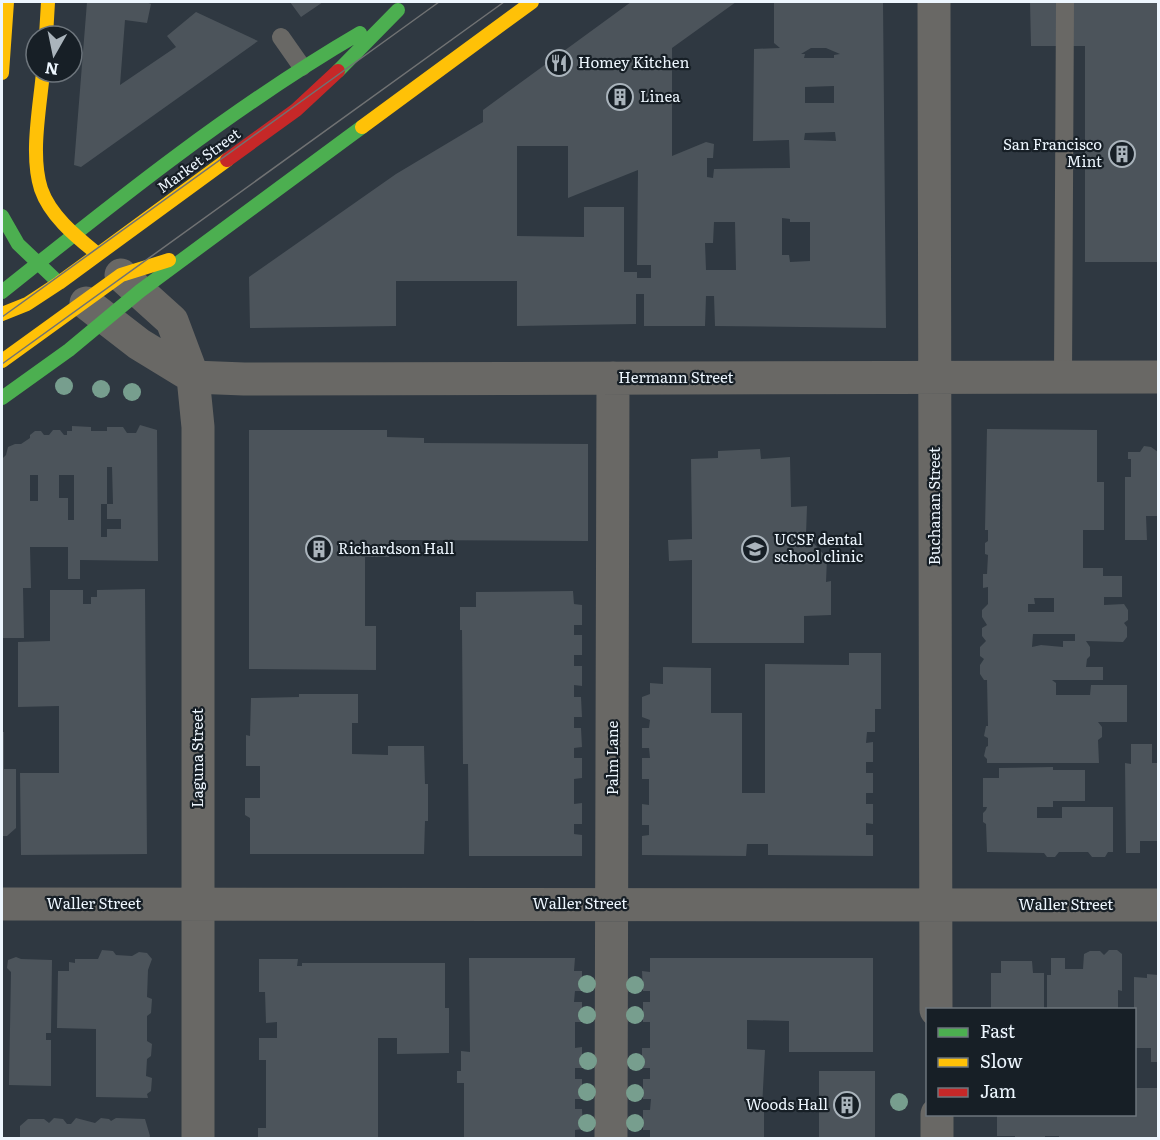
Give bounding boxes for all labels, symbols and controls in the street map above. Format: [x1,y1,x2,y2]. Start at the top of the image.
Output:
north arrow [24,24,84,84]
restaurant icon: Homey Kitchen [544,48,574,78]
place label: Homey Kitchen [578,50,689,73]
text: N [43,57,60,83]
building icon: Linea [605,82,635,112]
place label: Linea [640,84,681,107]
street label: Market Street [152,122,245,198]
place label: San Francisco Mint [1003,132,1102,172]
building icon: San Francisco Mint [1107,139,1137,169]
street label: Hermann Street [618,365,734,388]
street label: Buchanan Street [922,447,945,565]
place label: UCSF dental school clinic [774,527,864,567]
building icon: Richardson Hall [304,534,334,564]
school or university icon: UCSF dental school clinic [740,534,770,564]
place label: Richardson Hall [338,536,454,559]
street label: Laguna Street [185,708,208,808]
street label: Palm Lane [600,720,623,795]
street label: Waller Street [47,891,141,914]
street label: Waller Street [533,891,627,914]
street label: Waller Street [1019,892,1113,915]
legend [926,1008,1136,1116]
text: Fast [980,1017,1016,1044]
text: Slow [980,1047,1023,1074]
text: Jam [980,1077,1016,1104]
building icon: Woods Hall [832,1090,862,1120]
place label: Woods Hall [746,1092,828,1115]

